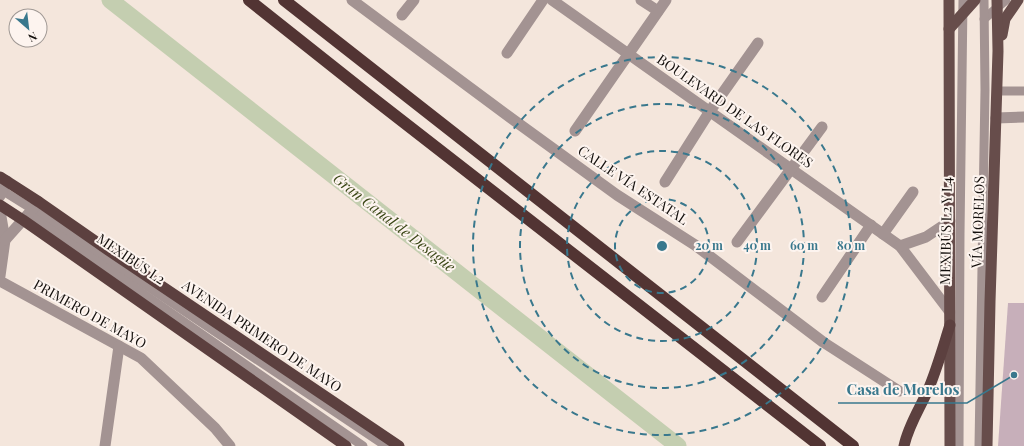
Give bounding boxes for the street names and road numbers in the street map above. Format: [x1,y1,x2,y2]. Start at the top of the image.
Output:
street label: BOULEVARD DE LAS FLORES [654,49,817,172]
street label: CALLE VÍA ESTATAL [574,141,692,229]
street label: VÍA MORELOS [966,176,989,269]
street label: MEXIBÚS L2 Y L4 [935,177,956,285]
street label: MEXIBÚS L2 [93,229,169,289]
street label: AVENIDA PRIMERO DE MAYO [178,274,346,396]
street label: PRIMERO DE MAYO [30,275,150,352]

